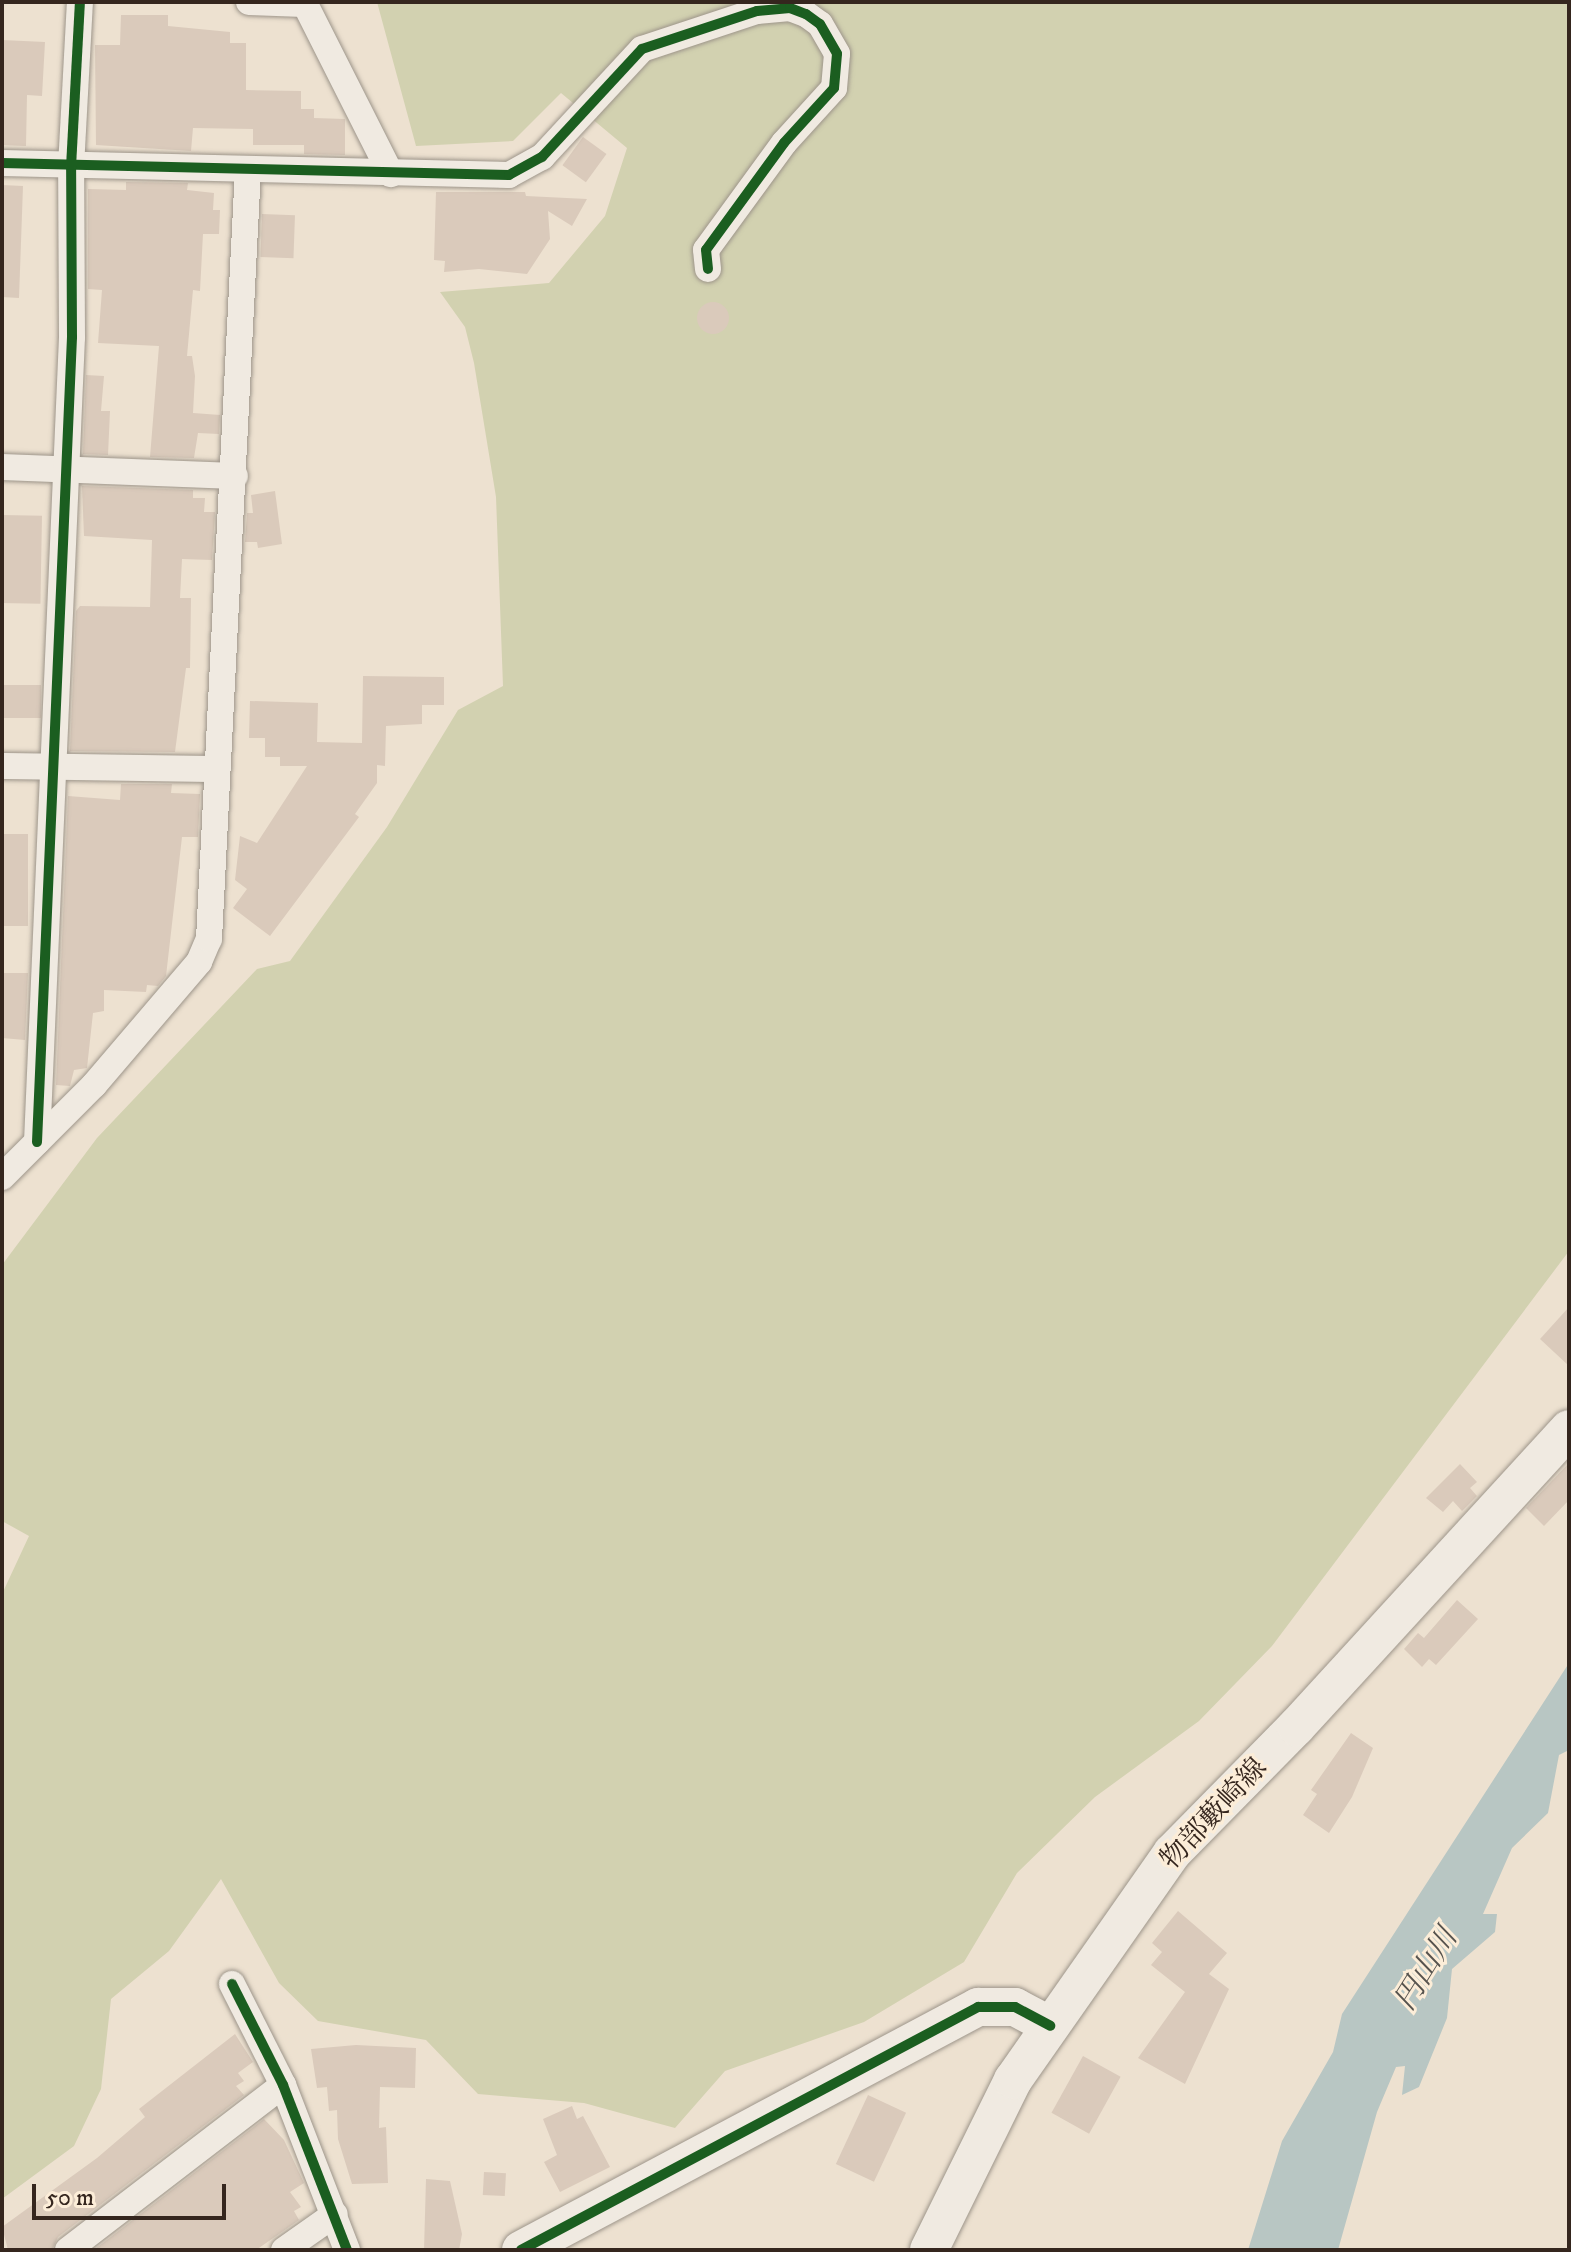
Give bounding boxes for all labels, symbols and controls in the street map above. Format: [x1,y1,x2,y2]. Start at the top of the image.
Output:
street label: 物部藪崎線 [1154,1751,1274,1877]
water label: 円山川 [1388,1922,1466,2018]
scale bar [36,2168,230,2218]
text: 50 m [46,2183,94,2213]

